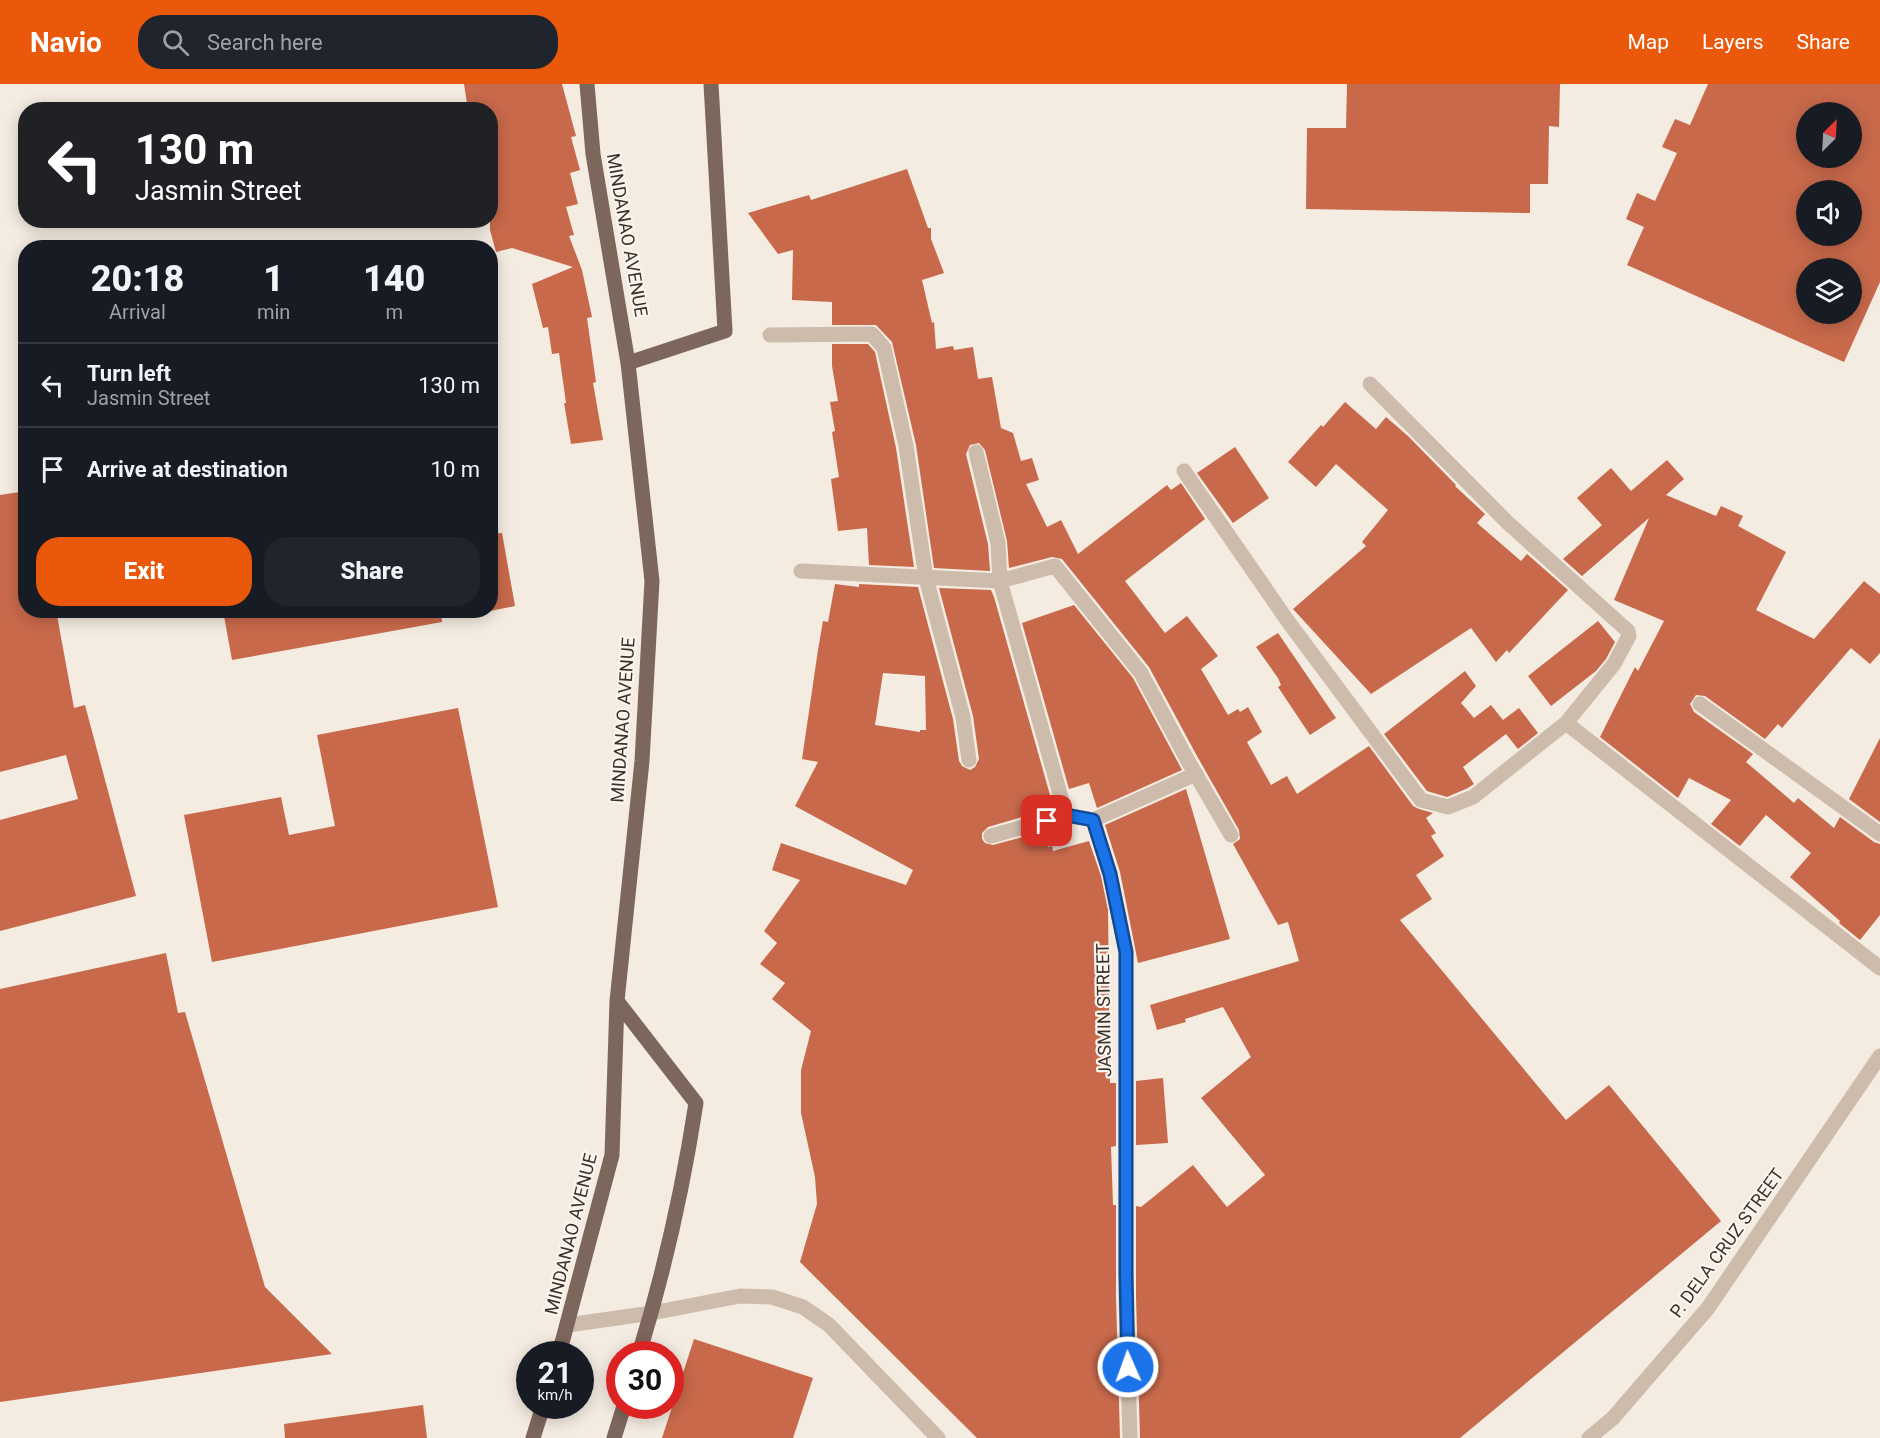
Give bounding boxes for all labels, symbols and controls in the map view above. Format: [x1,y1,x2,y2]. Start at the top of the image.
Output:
search box [138,15,558,69]
text: Navio [30,26,102,59]
icon: search [159,26,192,59]
text: Search here [207,30,323,55]
text: Map [1627,30,1669,54]
text: Layers [1702,30,1763,54]
text: Share [1796,30,1850,54]
north arrow [1796,102,1862,168]
map controls [1796,102,1862,324]
text: 130 m [135,125,254,174]
icon: left [36,126,114,204]
street label: MINDANAO AVENUE [603,151,652,318]
text: Jasmin Street [135,175,302,207]
button: sound [1796,180,1862,246]
text: 20:18 [91,258,184,300]
text: 1 [263,258,284,300]
text: 140 [363,258,425,300]
button: layers [1796,258,1862,324]
text: Arrival [109,300,166,324]
text: min [257,300,290,324]
text: m [385,300,403,324]
text: Turn left [87,361,171,386]
icon: left [36,369,69,402]
text: 130 m [418,373,480,398]
text: Jasmin Street [87,386,210,410]
icon: arrive [36,453,69,486]
text: Arrive at destination [87,457,288,482]
text: 10 m [431,457,480,482]
button: Exit [36,537,252,606]
button: Share [264,537,480,606]
street label: MINDANAO AVENUE [606,637,639,803]
pin [1021,795,1072,846]
icon: arrive [1030,804,1063,837]
street label: JASMIN STREET [1092,943,1115,1077]
street label: MINDANAO AVENUE [540,1151,601,1317]
street label: P. DELA CRUZ STREET [1665,1164,1788,1321]
position arrow [1096,1335,1160,1399]
speed limit sign: 30 [606,1341,684,1419]
text: 21 [538,1355,572,1390]
text: km/h [537,1386,573,1404]

